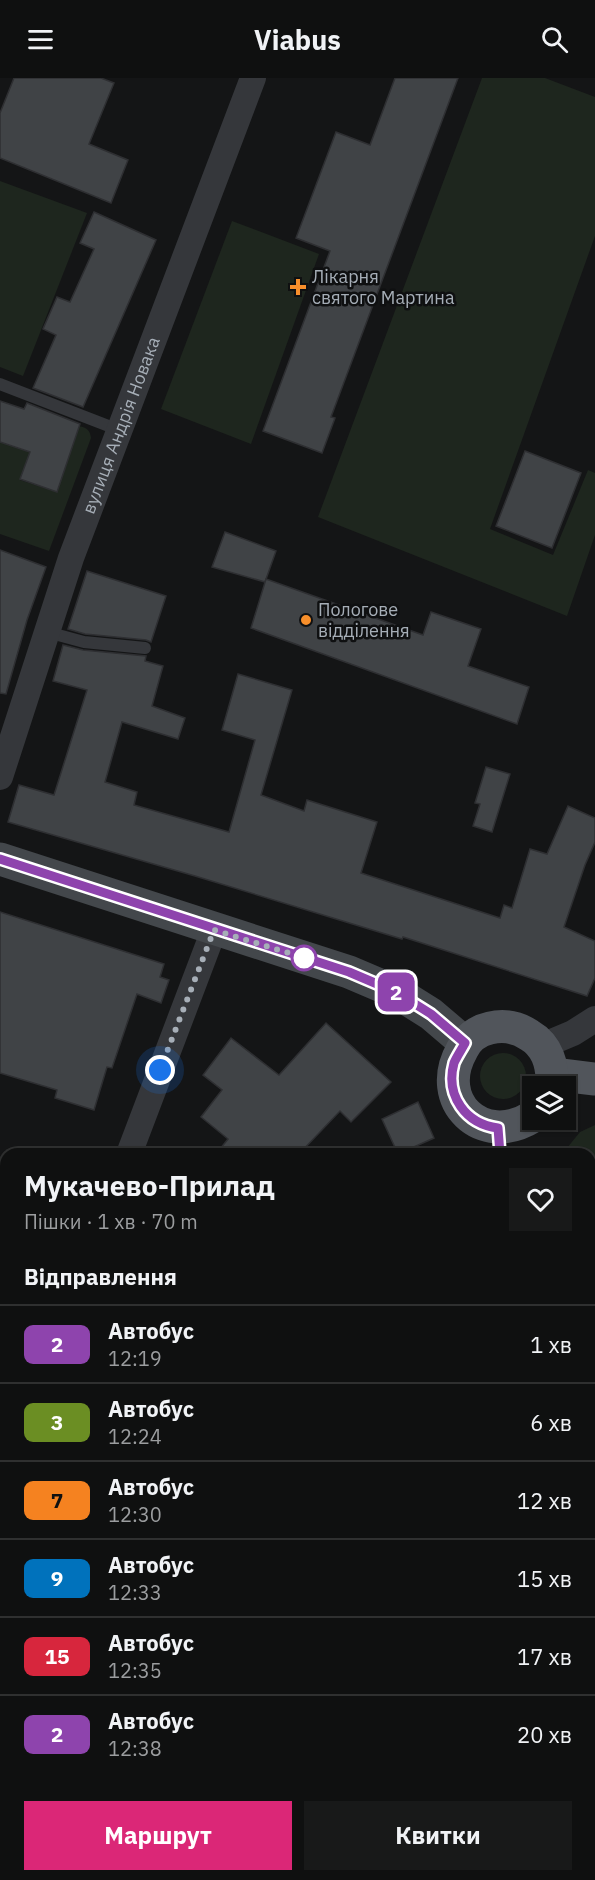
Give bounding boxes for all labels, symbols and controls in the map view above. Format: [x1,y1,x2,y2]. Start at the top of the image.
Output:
text: Viabus [254,22,341,57]
icon: menu [24,23,57,56]
icon: search [538,23,571,56]
place label: Лікарня святого Мартина [312,265,455,309]
marker: Лікарня святого Мартина [289,278,307,296]
street label: вулиця Андрія Новака [77,333,165,517]
place label: Пологове відділення [318,598,410,642]
marker: Пологове відділення [299,613,313,627]
unlabelled marker [291,945,317,971]
line badge: 2 [376,972,416,1012]
text: 2 [390,978,402,1006]
your location [145,1055,175,1085]
map controls [522,1076,576,1130]
button: layers [522,1076,576,1130]
text: Мукачево-Прилад [24,1167,275,1204]
button: heart [509,1168,572,1231]
text: Пішки · 1 хв · 70 m [24,1208,198,1235]
text: Відправлення [24,1262,177,1291]
text: Автобус [108,1316,194,1345]
text: 2 [51,1330,63,1358]
text: 1 хв [530,1330,572,1359]
text: 12:19 [108,1345,162,1372]
text: Автобус [108,1394,194,1423]
text: 3 [51,1408,63,1436]
text: 6 хв [530,1408,572,1437]
text: 12:24 [108,1423,162,1450]
text: Автобус [108,1472,194,1501]
text: 7 [51,1486,63,1514]
text: 12 хв [517,1486,572,1515]
text: 12:30 [108,1501,162,1528]
text: Автобус [108,1550,194,1579]
text: 9 [51,1564,63,1592]
text: 15 хв [517,1564,572,1593]
text: 12:33 [108,1579,162,1606]
text: Автобус [108,1628,194,1657]
text: 15 [44,1642,70,1670]
text: 17 хв [517,1642,572,1671]
text: 12:35 [108,1657,162,1684]
text: Автобус [108,1706,194,1735]
text: 2 [51,1720,63,1748]
text: 20 хв [517,1720,572,1749]
text: 12:38 [108,1735,162,1762]
button: Маршрут [24,1801,292,1870]
button: Квитки [304,1801,572,1870]

